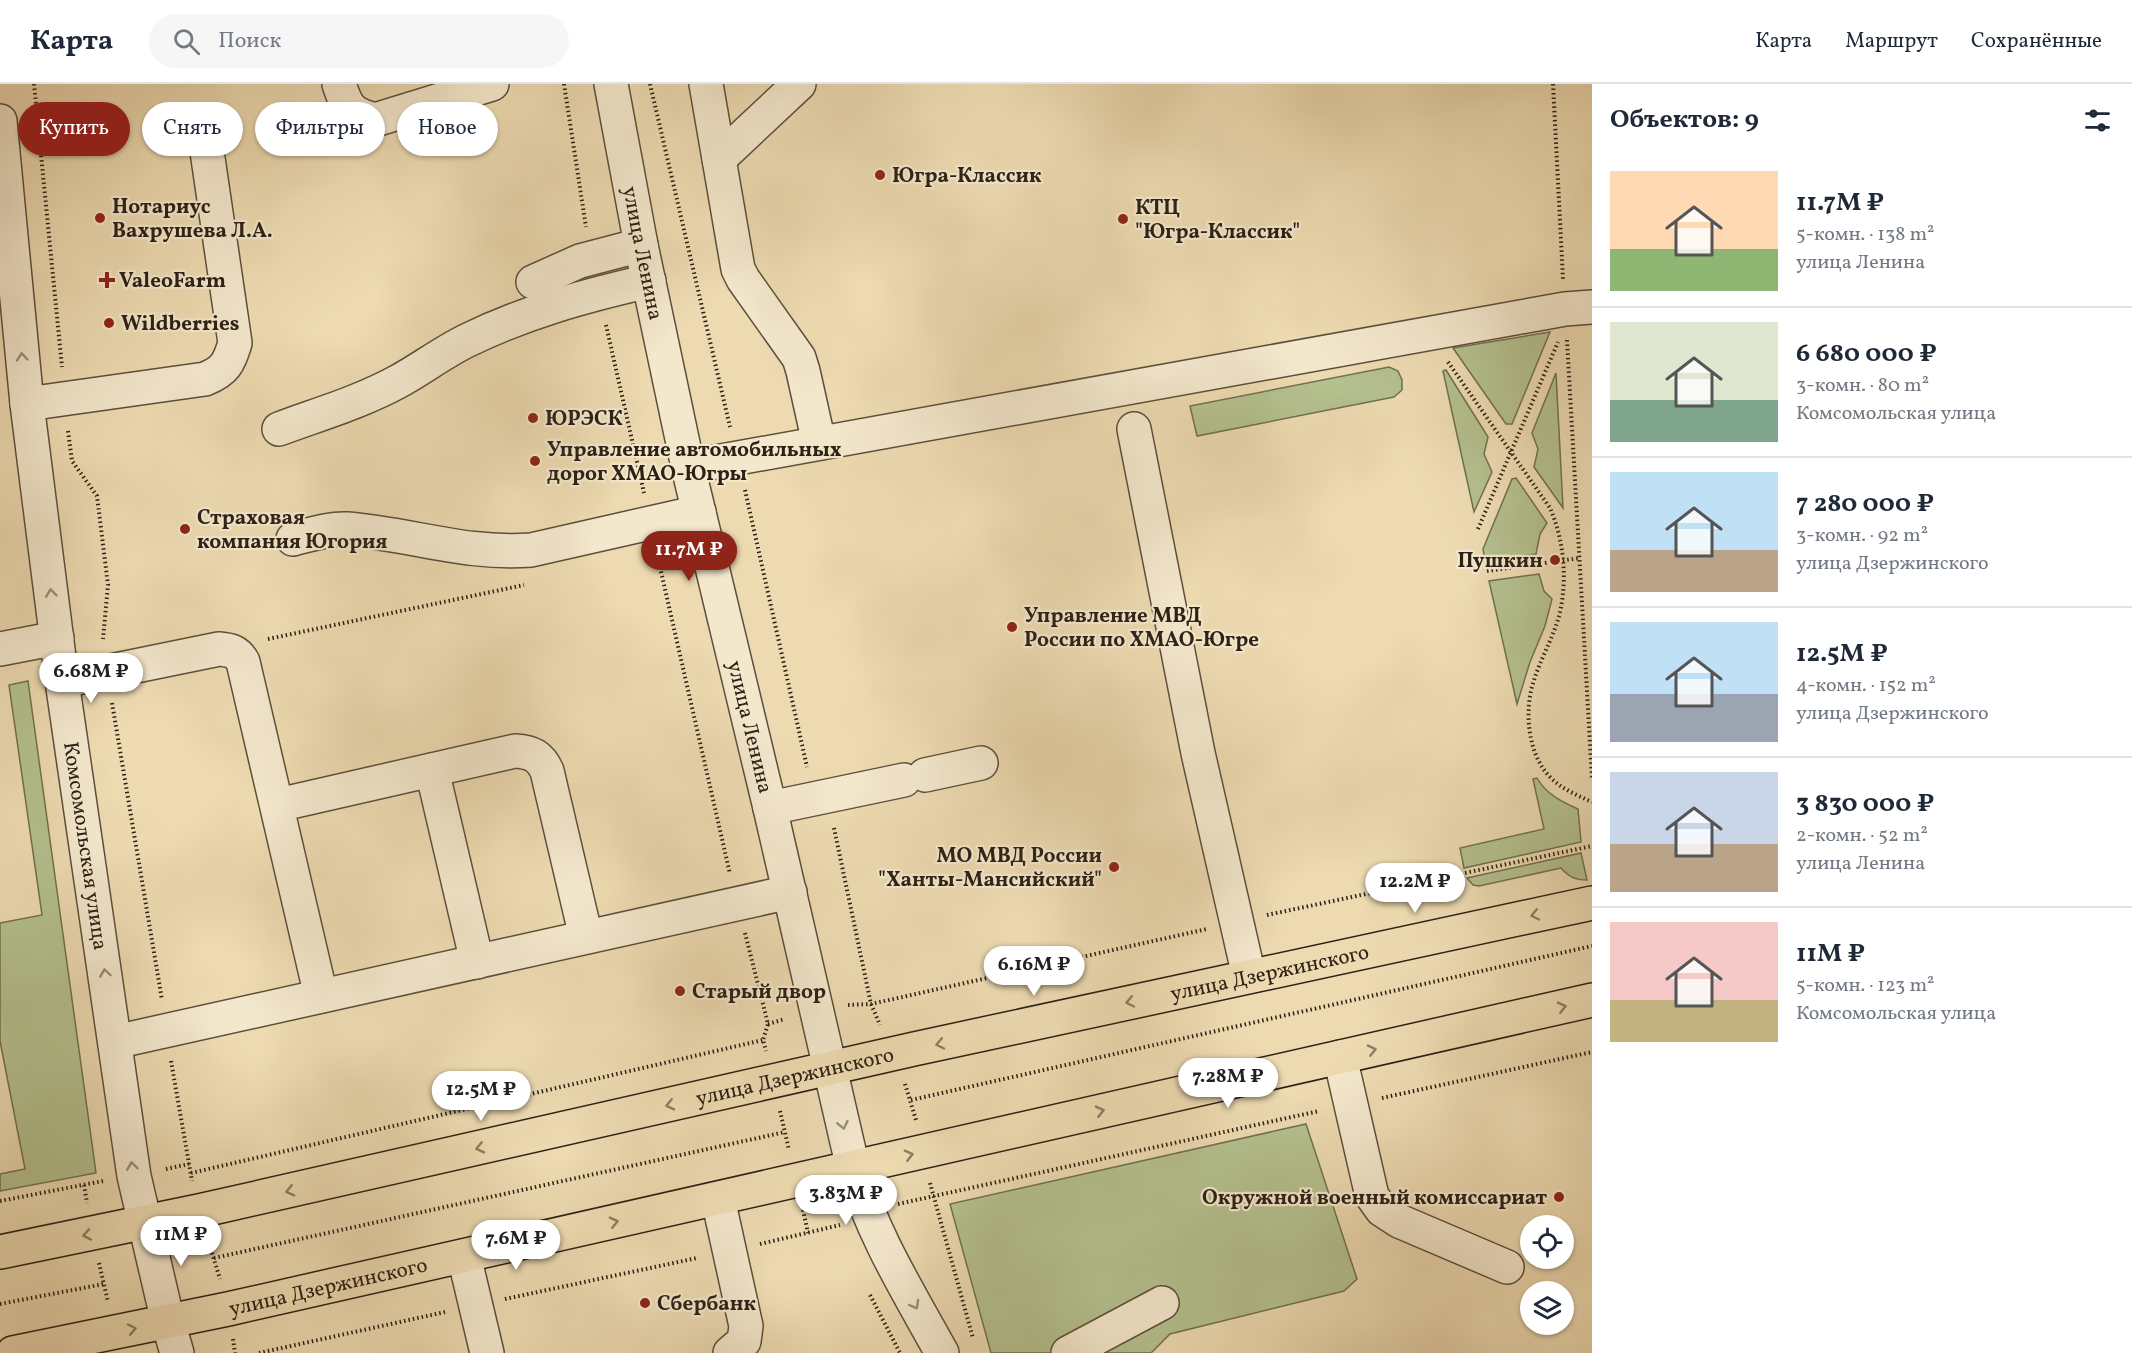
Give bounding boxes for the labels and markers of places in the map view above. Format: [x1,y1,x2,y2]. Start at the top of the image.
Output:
place label: Югра-Классик [892,162,1042,191]
marker: Югра-Классик [873,168,887,182]
place label: Нотариус Вахрушева Л.А. [112,193,273,246]
place label: КТЦ "Югра-Классик" [1135,194,1300,247]
marker: Нотариус Вахрушева Л.А. [93,211,107,225]
marker: КТЦ "Югра-Классик" [1116,212,1130,226]
place label: ValeoFarm [119,267,226,296]
marker: ValeoFarm [100,273,114,287]
place label: Wildberries [121,310,239,339]
marker: Wildberries [102,316,116,330]
place label: ЮРЭСК [545,405,623,434]
marker: ЮРЭСК [526,411,540,425]
place label: Управление автомобильных дорог ХМАО-Югры [547,436,842,489]
marker: Управление автомобильных дорог ХМАО-Югры [528,454,542,468]
place label: Страховая компания Югория [197,504,388,557]
marker: Страховая компания Югория [178,522,192,536]
pin: 11.7M ₽ [634,531,744,582]
place label: Пушкин [1457,547,1543,576]
marker: Пушкин [1548,553,1562,567]
place label: Управление МВД России по ХМАО-Югре [1024,602,1259,655]
marker: Управление МВД России по ХМАО-Югре [1005,620,1019,634]
pin: 6.68M ₽ [36,653,146,704]
place label: МО МВД России "Ханты-Мансийский" [878,842,1102,895]
marker: МО МВД России "Ханты-Мансийский" [1107,860,1121,874]
pin: 12.2M ₽ [1360,863,1470,914]
pin: 6.16M ₽ [979,946,1089,997]
place label: Старый двор [692,978,826,1007]
marker: Старый двор [673,984,687,998]
pin: 7.28M ₽ [1173,1058,1283,1109]
pin: 12.5M ₽ [426,1071,536,1122]
pin: 3.83M ₽ [791,1175,901,1226]
place label: Окружной военный комиссариат [1202,1184,1547,1213]
marker: Окружной военный комиссариат [1552,1190,1566,1204]
pin: 11M ₽ [139,1216,223,1267]
pin: 7.6M ₽ [467,1220,565,1271]
place label: Сбербанк [657,1290,756,1319]
marker: Сбербанк [638,1296,652,1310]

